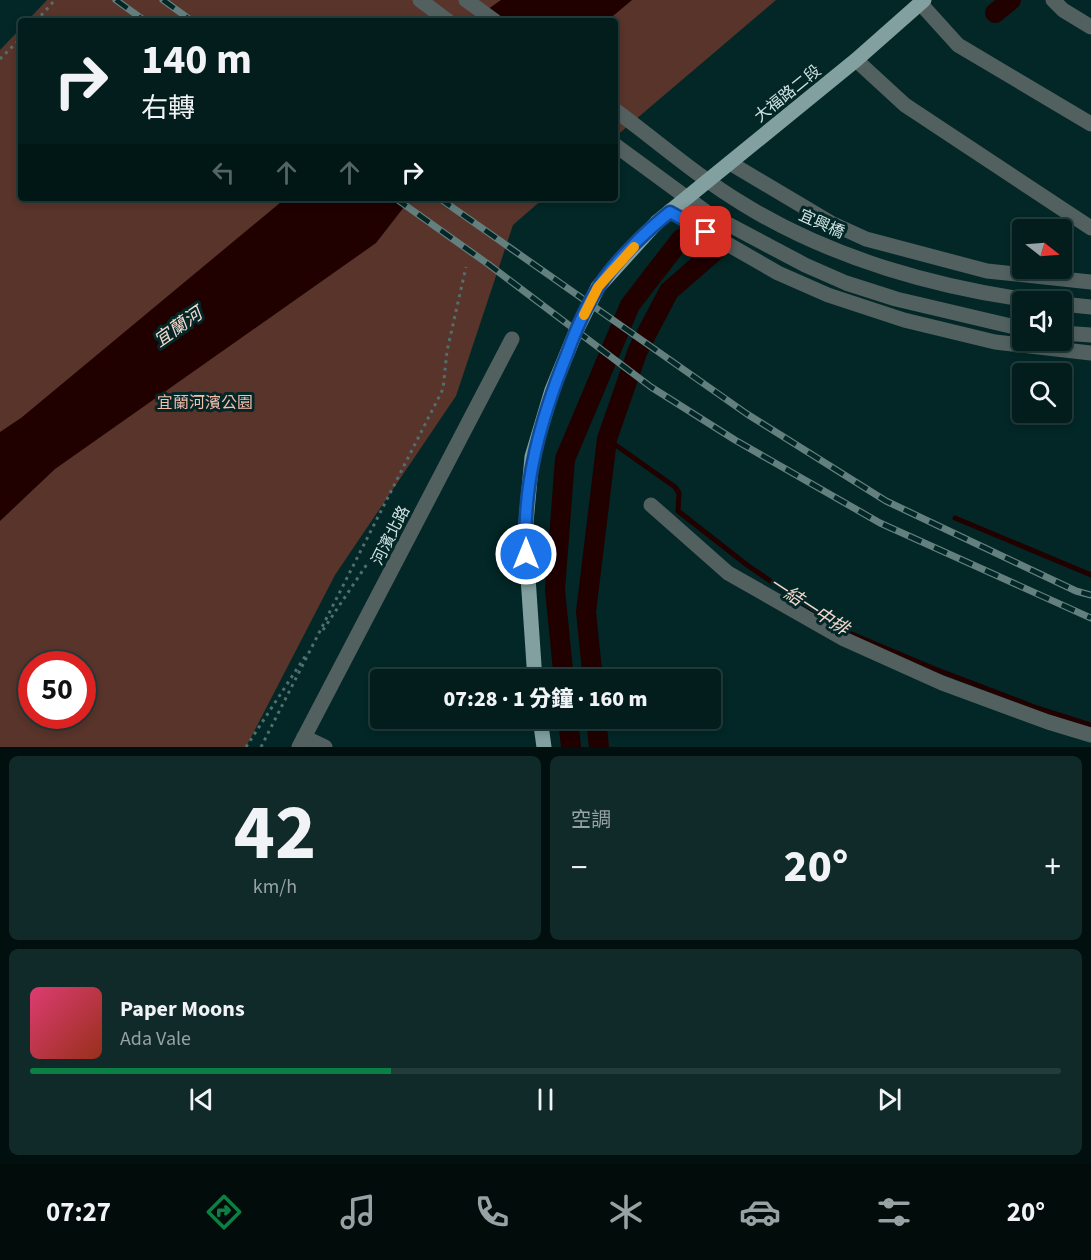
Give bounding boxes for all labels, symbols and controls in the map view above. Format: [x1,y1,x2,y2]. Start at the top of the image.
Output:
text: 140 m [141,30,252,90]
icon: right [42,42,120,120]
street label: 大福路二段 [750,60,826,128]
text: 右轉 [141,89,195,128]
icon: left [207,156,240,189]
icon: ahead [270,156,303,189]
icon: ahead [333,156,366,189]
icon: right [396,156,429,189]
street label: 宜興橋 [795,204,848,244]
pin [680,206,731,257]
icon: arrive [689,215,722,248]
north arrow [1012,219,1072,279]
map controls [1012,219,1072,423]
button: sound [1012,291,1072,351]
water label: 宜蘭河 [149,300,210,353]
button: search [1012,363,1072,423]
park label: 宜蘭河濱公園 [157,392,253,414]
street label: 河濱北路 [367,502,415,569]
position arrow [494,522,558,586]
water label: 一結一中排 [764,571,855,643]
speed limit sign: 50 [18,651,96,729]
text: 07:28 · 1 分鐘 · 160 m [444,683,647,715]
text: 42 [234,778,316,889]
text: 空調 [571,806,611,834]
text: 20° [784,835,848,899]
text: − [571,844,587,891]
text: + [1045,844,1061,891]
text: km/h [253,873,297,901]
text: Paper Moons [120,993,245,1025]
text: Ada Vale [120,1025,191,1053]
icon: previous [185,1083,218,1116]
icon: pause [529,1083,562,1116]
icon: next [873,1083,906,1116]
icon: directions [203,1191,245,1233]
icon: music [337,1191,379,1233]
icon: phone [471,1191,513,1233]
icon: climate [605,1191,647,1233]
icon: car [739,1191,781,1233]
icon: filters [873,1191,915,1233]
text: 07:27 [46,1193,111,1232]
text: 20° [1007,1193,1045,1232]

